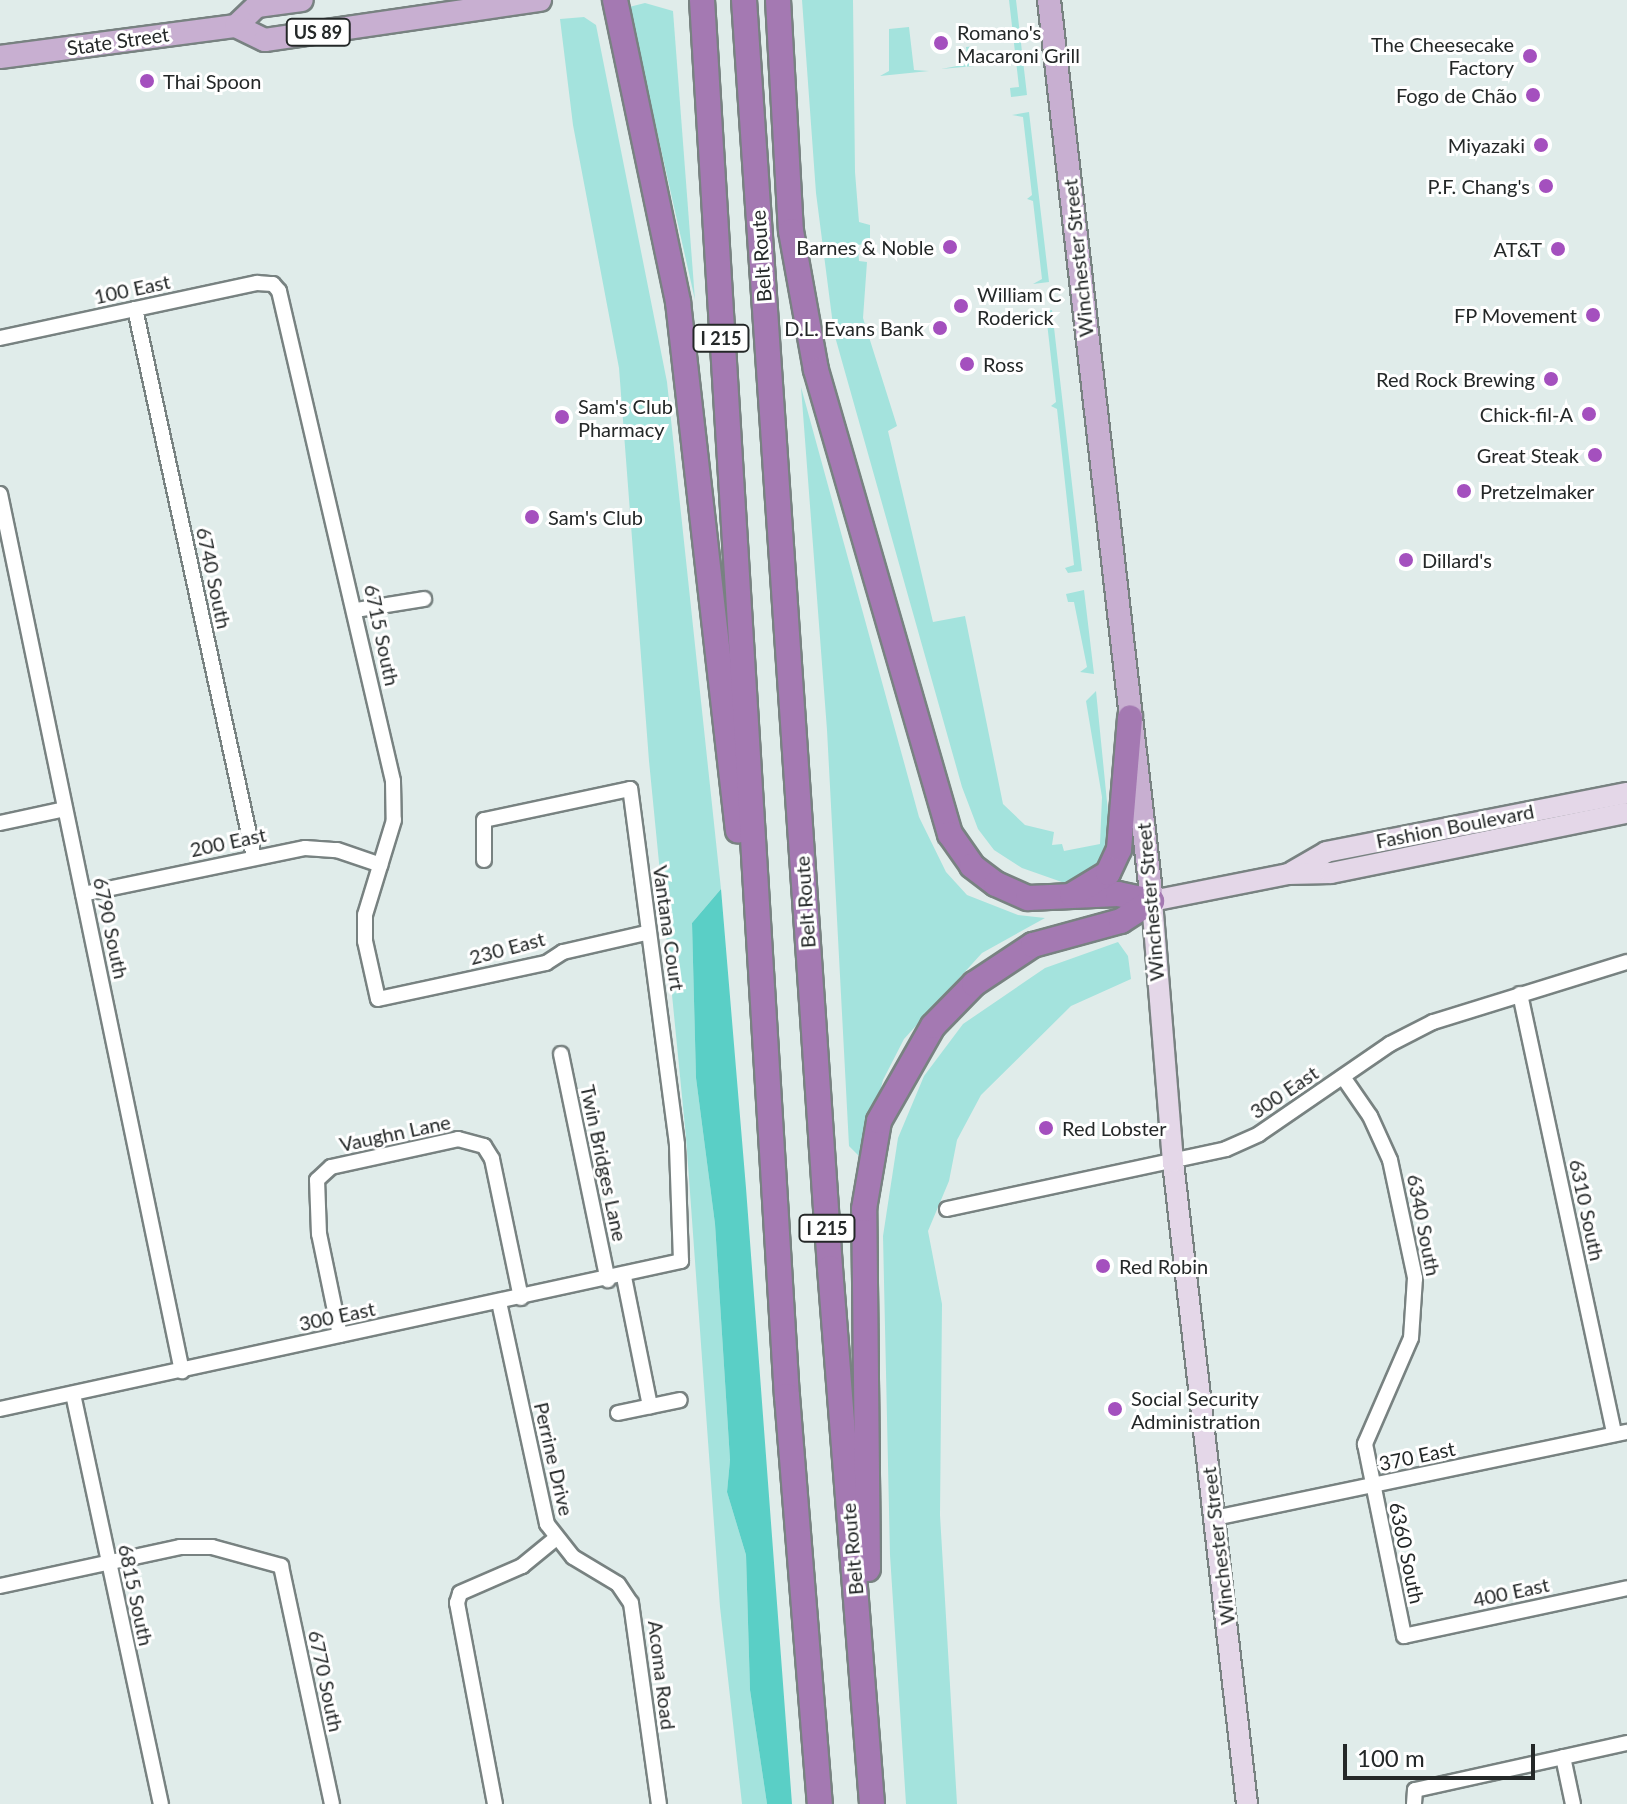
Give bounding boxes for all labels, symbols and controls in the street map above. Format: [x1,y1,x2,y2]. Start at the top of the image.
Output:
road number: US 89 [284,18,352,46]
place label: Romano's Macaroni Grill [957,20,1080,67]
street label: State Street [65,22,171,60]
place label: The Cheesecake Factory [1371,32,1514,79]
marker: Romano's Macaroni Grill [932,34,950,52]
marker: The Cheesecake Factory [1521,47,1539,65]
place label: Thai Spoon [163,69,261,93]
marker: Thai Spoon [138,72,156,90]
place label: Fogo de Chão [1396,83,1517,107]
marker: Fogo de Chão [1524,86,1542,104]
place label: Miyazaki [1448,133,1525,157]
marker: Miyazaki [1532,136,1550,154]
place label: P.F. Chang's [1427,174,1530,198]
marker: P.F. Chang's [1537,177,1555,195]
street label: Winchester Street [1058,178,1098,338]
street label: Belt Route [746,209,776,303]
place label: Barnes & Noble [796,235,934,259]
place label: AT&T [1494,237,1542,261]
marker: Barnes & Noble [941,238,959,256]
marker: AT&T [1549,240,1567,258]
street label: 100 East [92,269,172,309]
place label: William C Roderick [977,282,1062,329]
marker: William C Roderick [952,297,970,315]
place label: FP Movement [1453,303,1577,327]
marker: FP Movement [1584,306,1602,324]
place label: D.L. Evans Bank [784,316,924,340]
marker: D.L. Evans Bank [931,319,949,337]
road number: I 215 [691,324,751,352]
place label: Ross [983,352,1024,376]
marker: Ross [958,355,976,373]
place label: Red Rock Brewing [1376,367,1535,391]
marker: Red Rock Brewing [1542,370,1560,388]
place label: Sam's Club Pharmacy [578,394,673,441]
place label: Chick-fil-A [1480,402,1573,426]
marker: Chick-fil-A [1580,405,1598,423]
marker: Sam's Club Pharmacy [553,408,571,426]
place label: Great Steak [1477,443,1579,467]
marker: Great Steak [1586,446,1604,464]
place label: Pretzelmaker [1480,479,1594,503]
marker: Pretzelmaker [1455,482,1473,500]
place label: Sam's Club [548,505,643,529]
marker: Sam's Club [523,508,541,526]
street label: 6740 South [192,525,236,631]
place label: Dillard's [1422,548,1492,572]
marker: Dillard's [1397,551,1415,569]
street label: 6715 South [360,582,404,688]
street label: Fashion Boulevard [1374,799,1536,853]
street label: 200 East [188,822,268,862]
street label: Winchester Street [1131,822,1169,982]
street label: Belt Route [790,855,820,949]
street label: Vantana Court [648,864,690,992]
street label: 6790 South [89,875,133,981]
street label: 230 East [467,926,547,970]
street label: 300 East [1245,1060,1323,1124]
street label: Twin Bridges Lane [576,1083,632,1243]
street label: Vaughn Lane [337,1110,453,1156]
place label: Red Lobster [1062,1116,1166,1140]
marker: Red Lobster [1037,1119,1055,1137]
street label: 6310 South [1565,1157,1609,1263]
street label: 6340 South [1402,1172,1446,1278]
road number: I 215 [797,1214,857,1242]
place label: Red Robin [1119,1254,1208,1278]
marker: Red Robin [1094,1257,1112,1275]
street label: 300 East [297,1296,377,1336]
place label: Social Security Administration [1131,1386,1260,1433]
street label: Perrine Drive [529,1400,579,1518]
marker: Social Security Administration [1106,1400,1124,1418]
street label: 370 East [1377,1436,1457,1476]
street label: Winchester Street [1196,1465,1240,1627]
street label: 6360 South [1385,1500,1429,1606]
street label: Belt Route [836,1502,868,1596]
street label: 6815 South [114,1542,158,1648]
street label: 400 East [1471,1572,1551,1612]
street label: Acoma Road [643,1619,681,1731]
street label: 6770 South [304,1628,348,1734]
scale bar [1347,1728,1539,1778]
text: 100 m [1357,1743,1425,1772]

